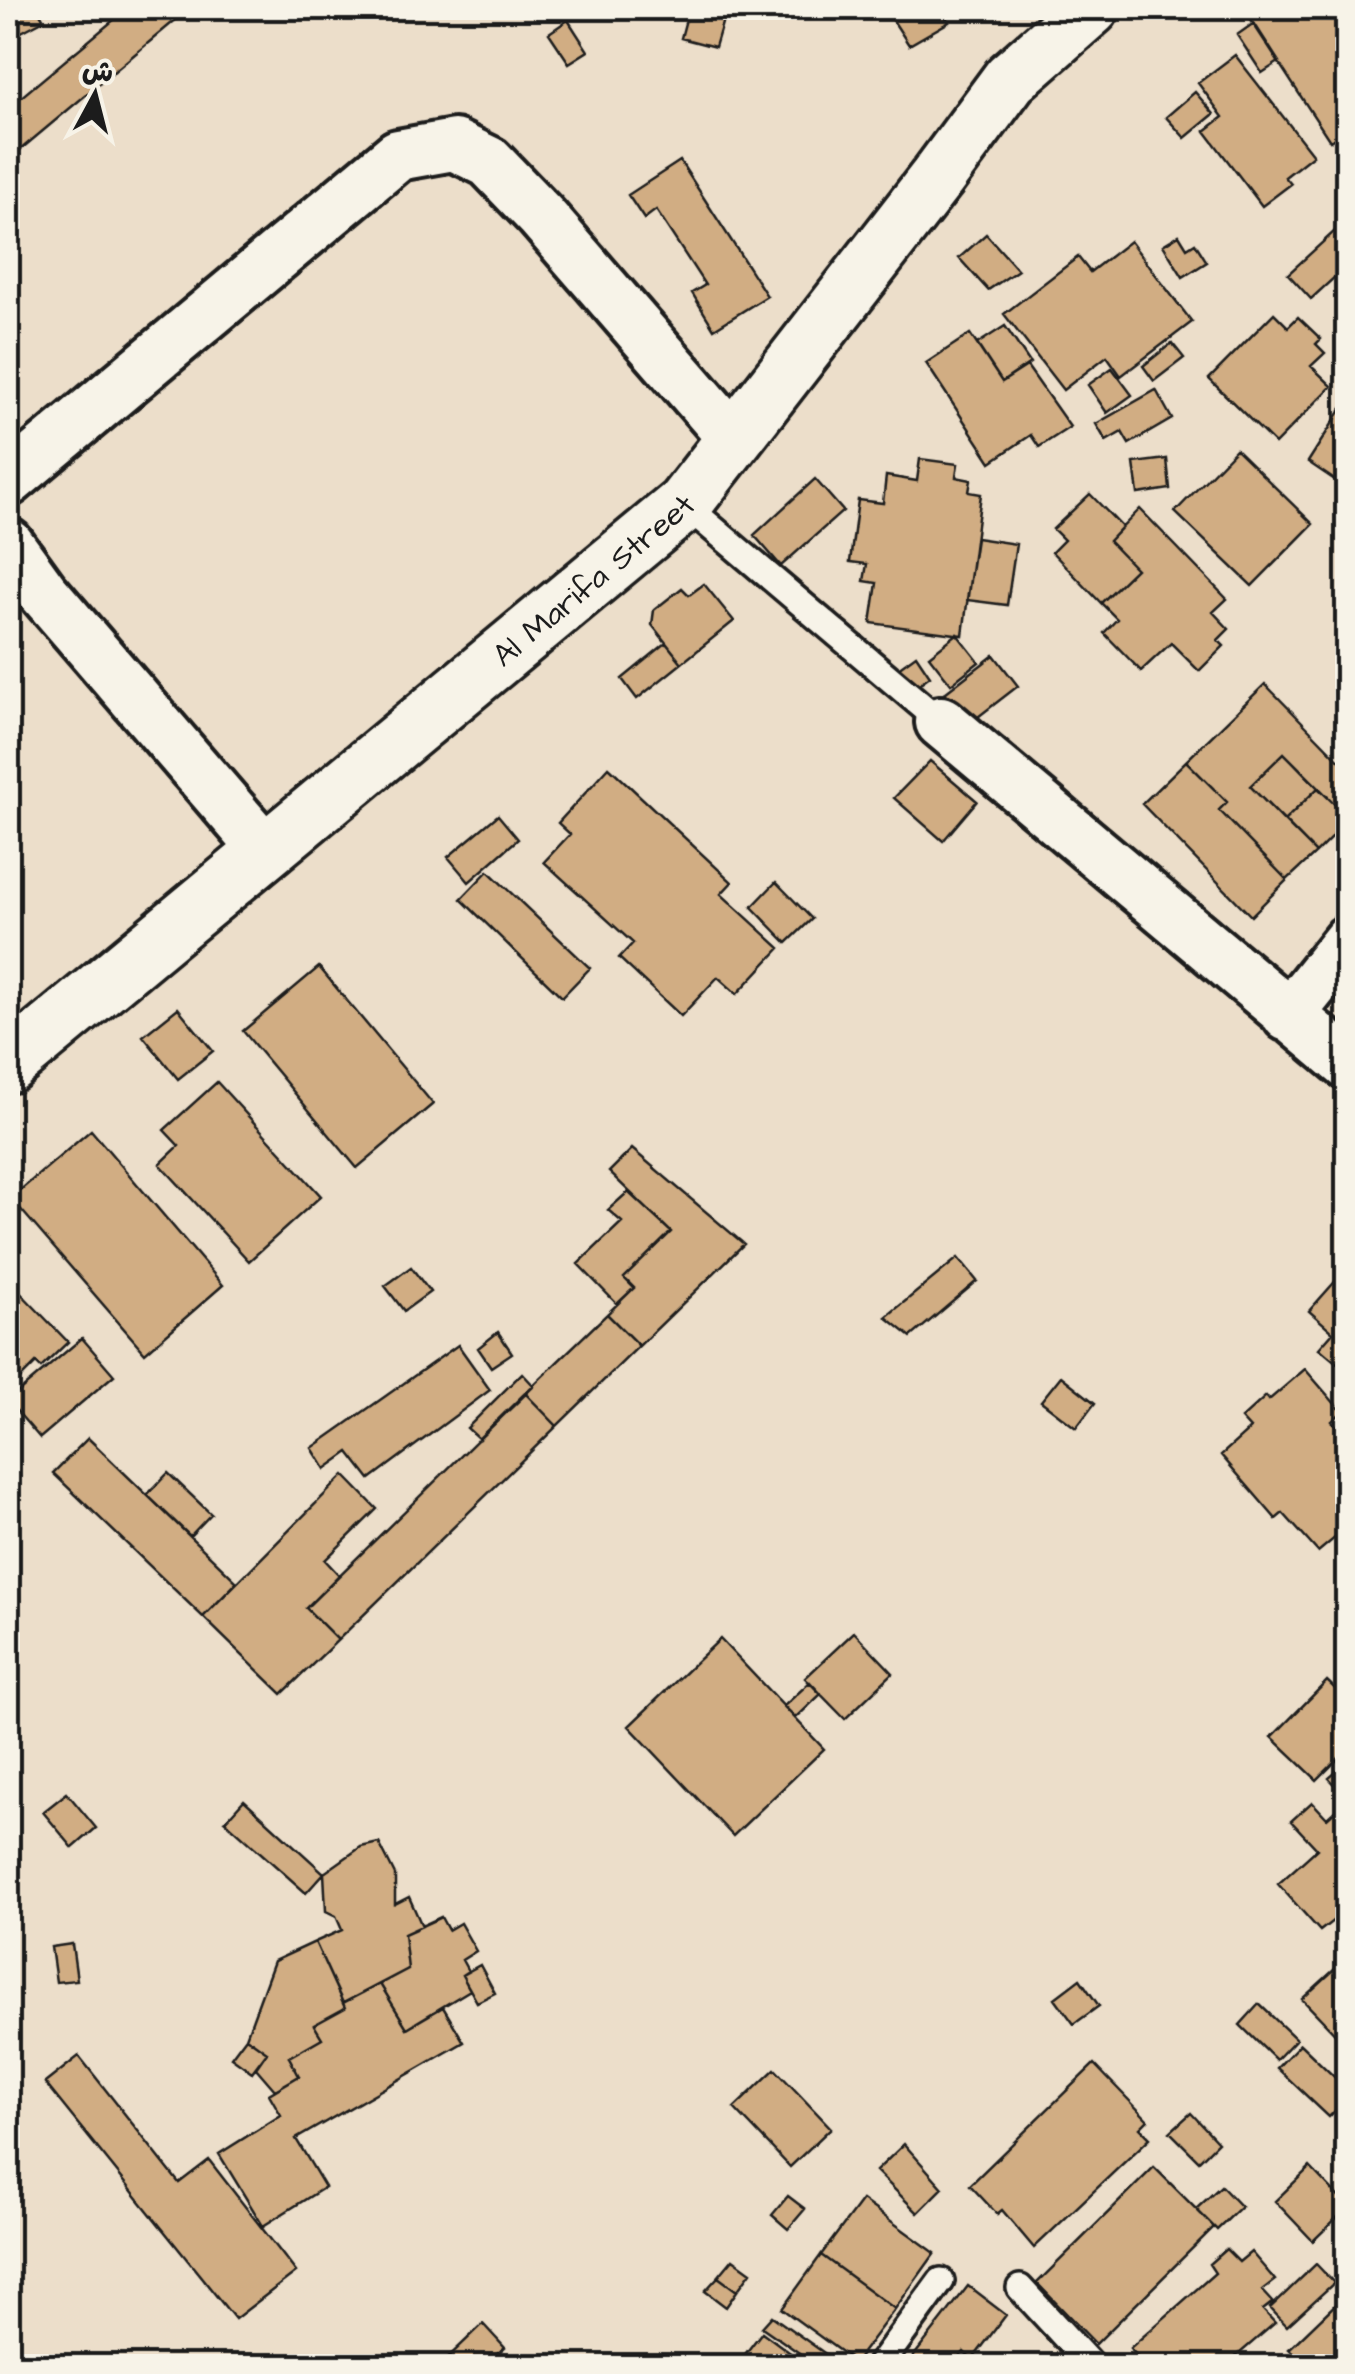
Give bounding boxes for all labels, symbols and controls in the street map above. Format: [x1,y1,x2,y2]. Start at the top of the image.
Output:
north arrow [45,45,145,145]
text: ش [80,50,116,93]
street label: Al Marifa Street [483,486,707,678]

